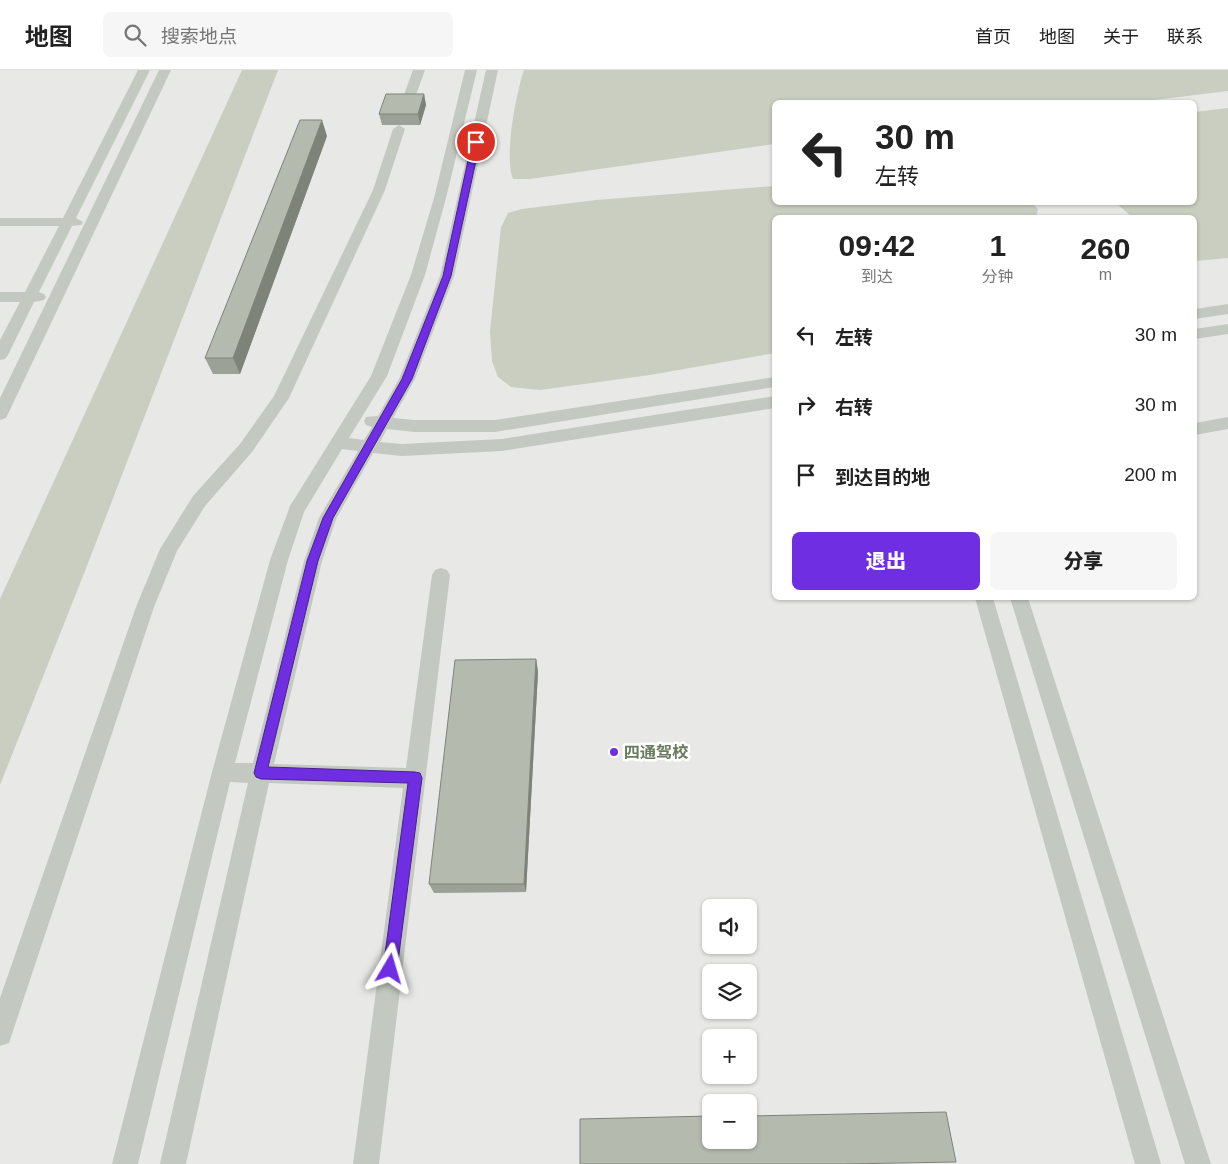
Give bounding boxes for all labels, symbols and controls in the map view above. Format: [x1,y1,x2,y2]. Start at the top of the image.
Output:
search box [103,12,453,57]
icon: search [121,21,149,49]
text: 地图 [25,23,73,50]
text: 搜索地点 [161,26,237,47]
text: 首页 [975,27,1011,47]
text: 地图 [1039,27,1075,47]
text: 关于 [1103,27,1139,47]
text: 联系 [1167,27,1203,47]
text: 30 m [875,117,955,156]
icon: left [792,120,857,185]
pin [455,121,497,163]
icon: arrive [462,128,490,156]
text: 左转 [875,164,919,189]
text: 09:42 [839,229,915,262]
text: 1 [989,229,1006,262]
text: 260 [1080,232,1130,265]
text: m [1099,266,1112,283]
text: 到达 [861,268,893,285]
text: 分钟 [982,268,1014,285]
icon: left [792,321,820,349]
text: 30 m [1135,324,1177,345]
text: 左转 [835,327,873,348]
icon: right [792,391,820,419]
text: 30 m [1135,394,1177,415]
text: 右转 [835,397,873,418]
icon: arrive [792,461,820,489]
text: 200 m [1124,464,1177,485]
text: 到达目的地 [835,467,930,488]
button: 退出 [792,532,980,590]
button: 分享 [990,532,1177,590]
place label: 四通驾校 [624,743,689,761]
marker: 四通驾校 [608,746,620,758]
map controls [702,899,757,1149]
button: sound [702,899,757,954]
position arrow [363,942,415,994]
button: layers [702,964,757,1019]
button: + [702,1029,757,1084]
button: − [702,1094,757,1149]

